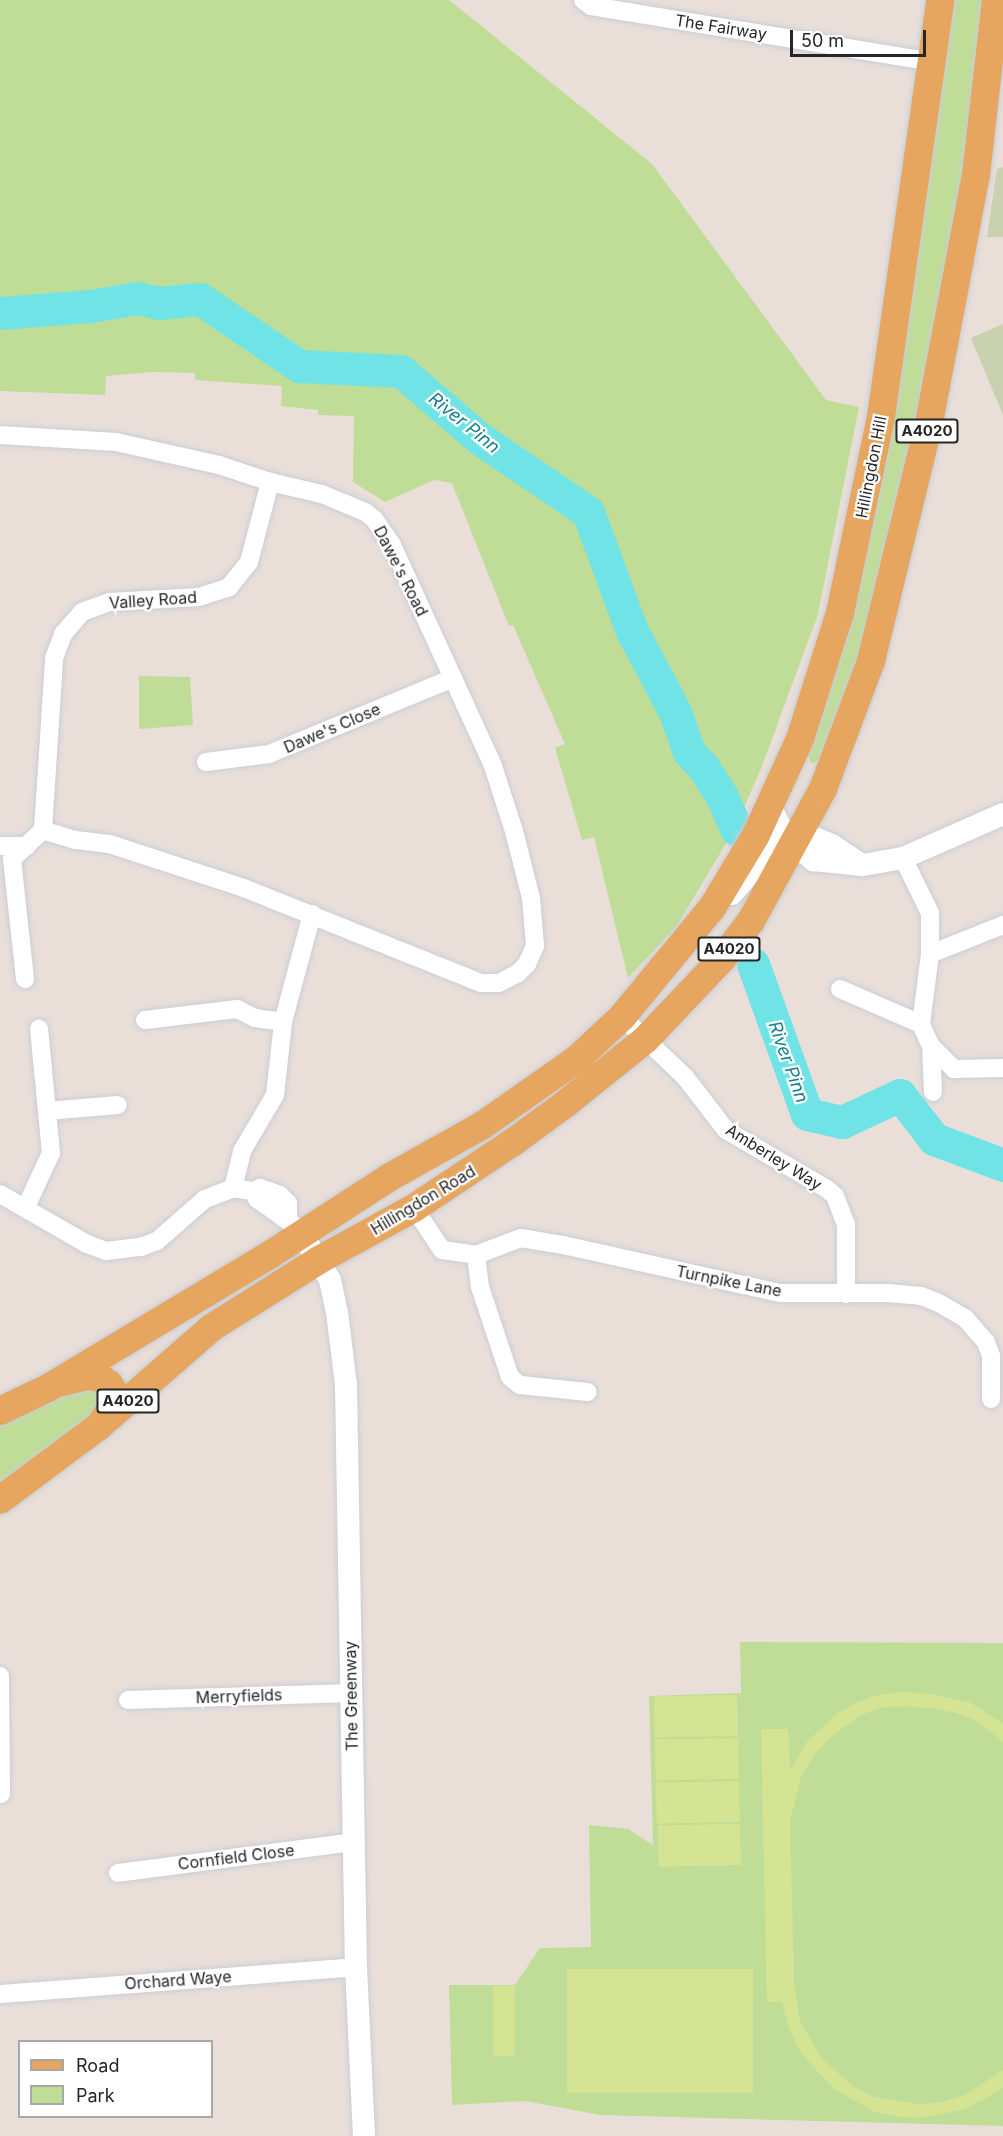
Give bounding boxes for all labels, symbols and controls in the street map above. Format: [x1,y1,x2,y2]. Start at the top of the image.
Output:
street label: The Fairway [674,10,768,44]
scale bar [793,18,930,56]
text: 50 m [801,30,844,51]
water label: River Pinn [424,388,504,458]
street label: Hillingdon Hill [852,414,890,520]
road number: A4020 [894,419,960,443]
street label: Dawe's Road [370,523,432,619]
street label: Valley Road [108,587,198,613]
street label: Dawe's Close [281,699,383,757]
road number: A4020 [696,937,762,961]
water label: River Pinn [763,1018,813,1106]
street label: Amberley Way [722,1120,826,1194]
street label: Hillingdon Road [367,1161,479,1239]
street label: Turnpike Lane [675,1261,783,1301]
road number: A4020 [95,1389,161,1413]
street label: The Greenway [340,1641,362,1751]
street label: Merryfields [195,1685,283,1707]
street label: Cornfield Close [177,1840,295,1874]
street label: Orchard Waye [124,1967,232,1993]
legend [18,2040,213,2118]
text: Road [76,2055,119,2076]
text: Park [76,2085,115,2106]

